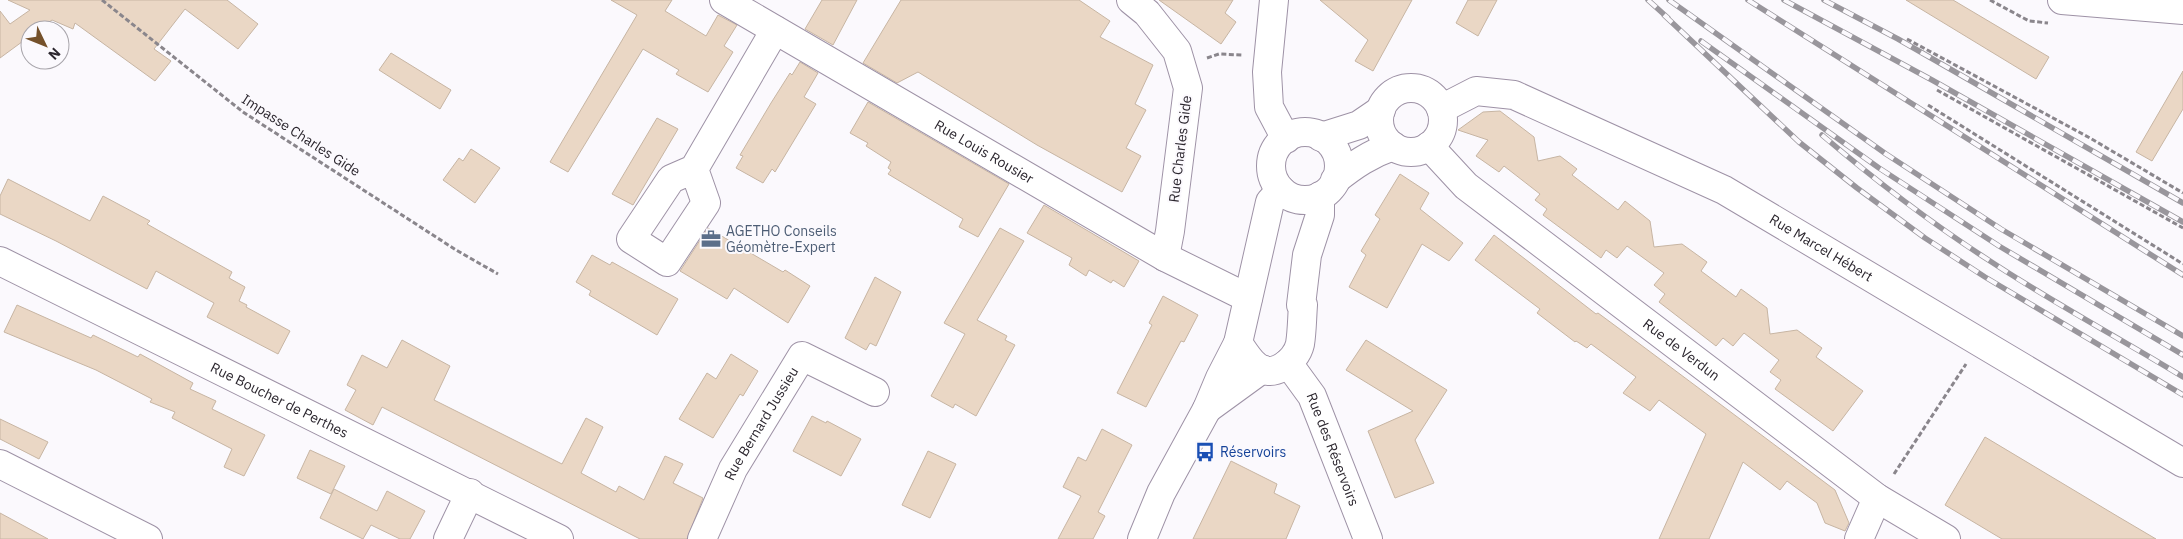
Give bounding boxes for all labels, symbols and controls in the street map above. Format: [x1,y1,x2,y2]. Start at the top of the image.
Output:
north arrow [20,20,70,70]
text: N [44,44,65,64]
street label: Impasse Charles Gide [238,90,364,180]
street label: Rue Charles Gide [1164,94,1196,204]
street label: Rue Louis Rousier [931,116,1037,188]
street label: Rue Marcel Hébert [1766,210,1876,285]
place label: AGETHO Conseils Géomètre-Expert [726,222,837,256]
office icon: AGETHO Conseils Géomètre-Expert [700,228,722,250]
street label: Rue de Verdun [1639,315,1724,385]
street label: Rue Boucher de Perthes [207,358,351,442]
street label: Rue Bernard Jussieu [720,363,802,483]
street label: Rue des Réservoirs [1303,390,1363,509]
bus stop icon: Réservoirs [1194,441,1216,463]
place label: Réservoirs [1220,443,1286,461]

